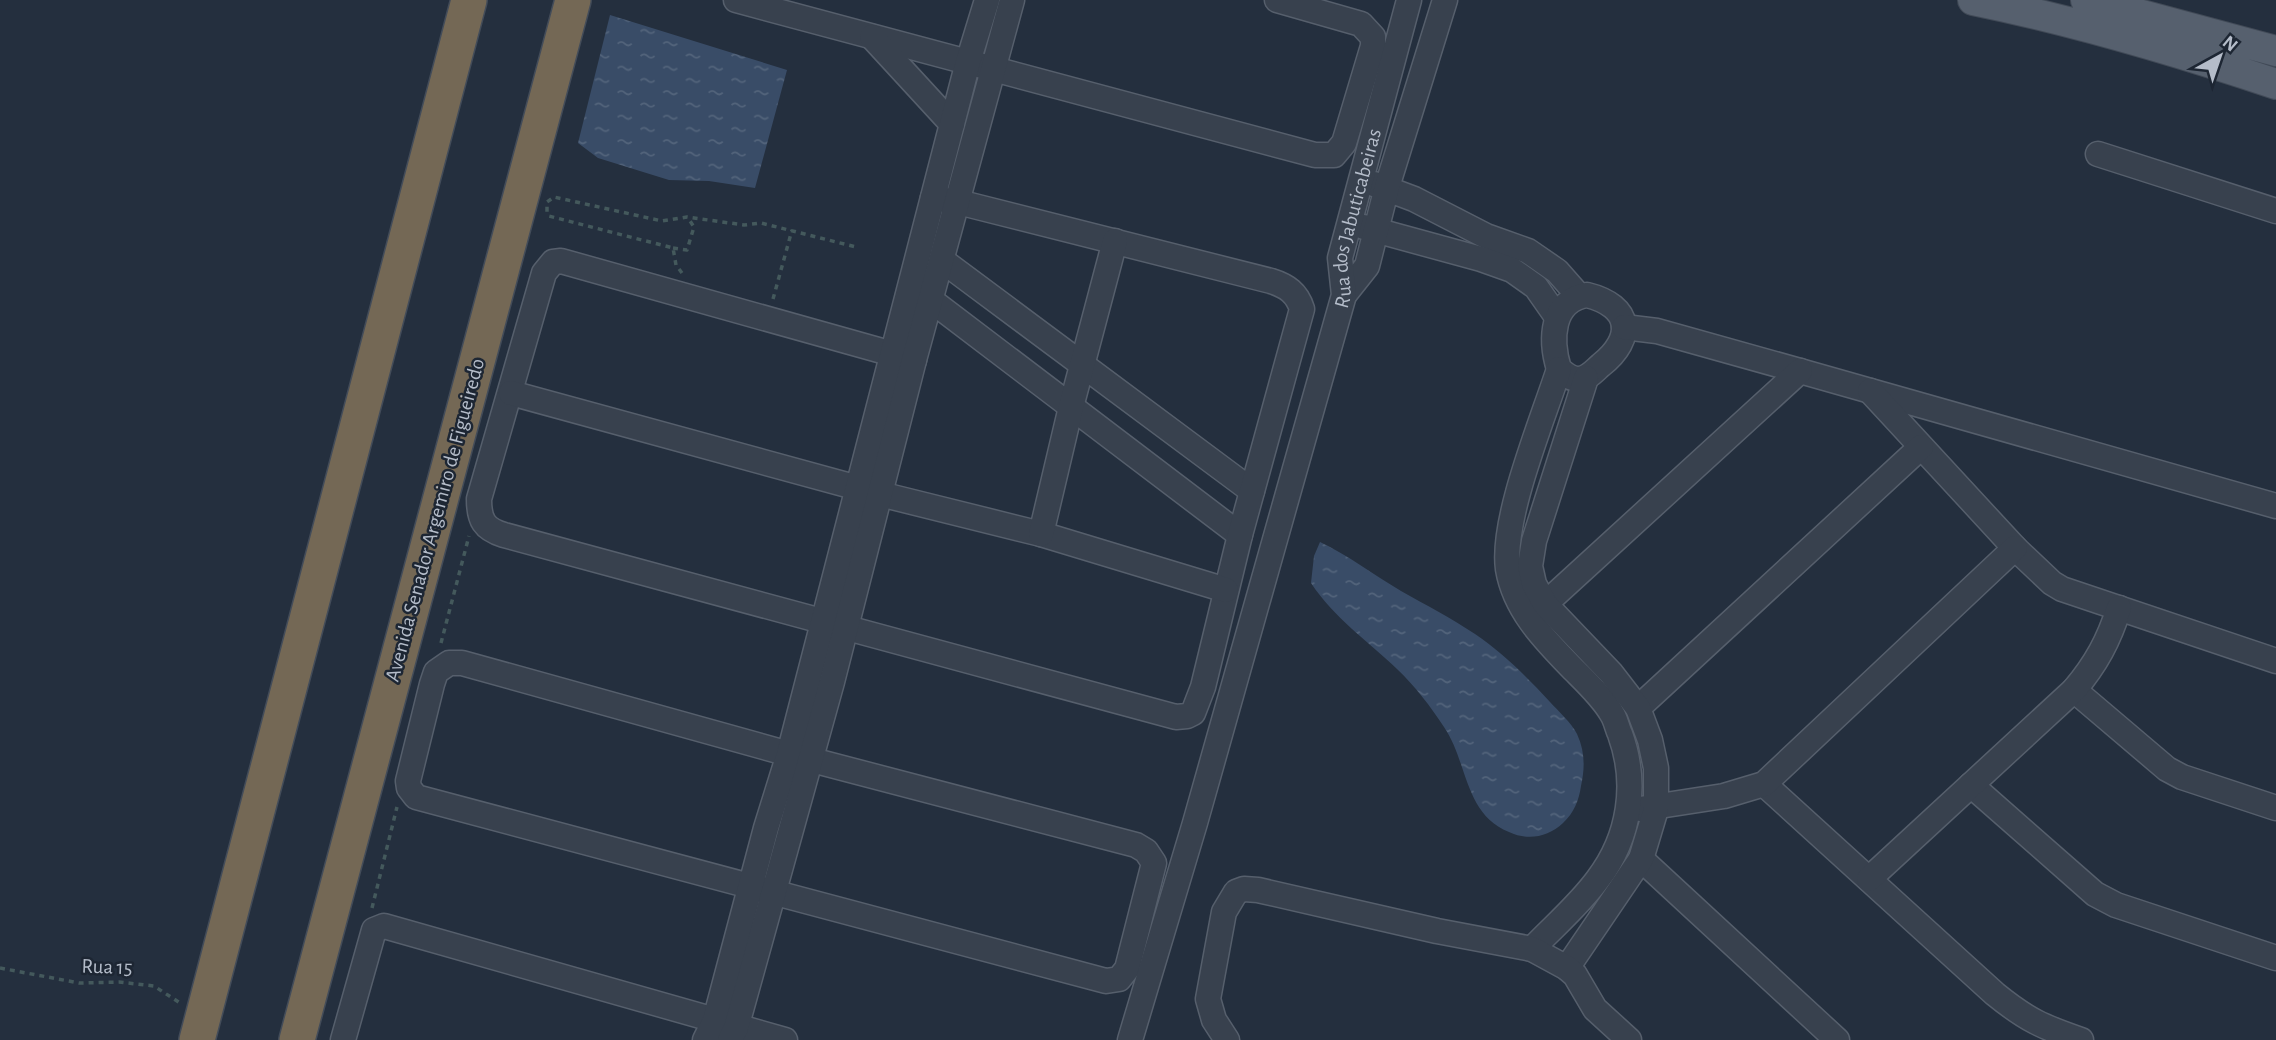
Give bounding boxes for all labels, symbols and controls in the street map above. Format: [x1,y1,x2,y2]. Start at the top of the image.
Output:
north arrow [2185,21,2255,91]
text: N [2219,33,2241,56]
street label: Rua dos Jabuticabeiras [1329,126,1385,310]
street label: Avenida Senador Argemiro de Figueiredo [382,356,488,684]
street label: Rua 15 [81,956,133,978]

